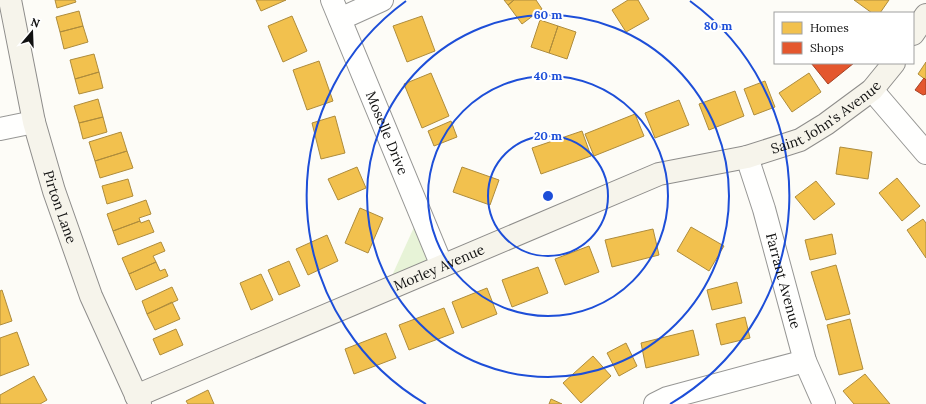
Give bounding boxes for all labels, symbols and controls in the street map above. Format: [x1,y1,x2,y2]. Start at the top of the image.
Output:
text: 60 m [534,7,562,22]
north arrow [12,12,52,52]
legend [774,12,914,64]
text: N [29,15,42,31]
text: 80 m [704,18,732,33]
text: Homes [810,20,849,35]
text: Shops [810,40,844,55]
text: 40 m [534,68,562,83]
street label: Saint John's Avenue [769,77,885,158]
street label: Moselle Drive [362,89,413,178]
text: 20 m [534,128,562,143]
street label: Pirton Lane [39,168,81,246]
centre of rings [541,189,555,203]
street label: Farrant Avenue [762,231,805,331]
street label: Morley Avenue [391,240,487,295]

